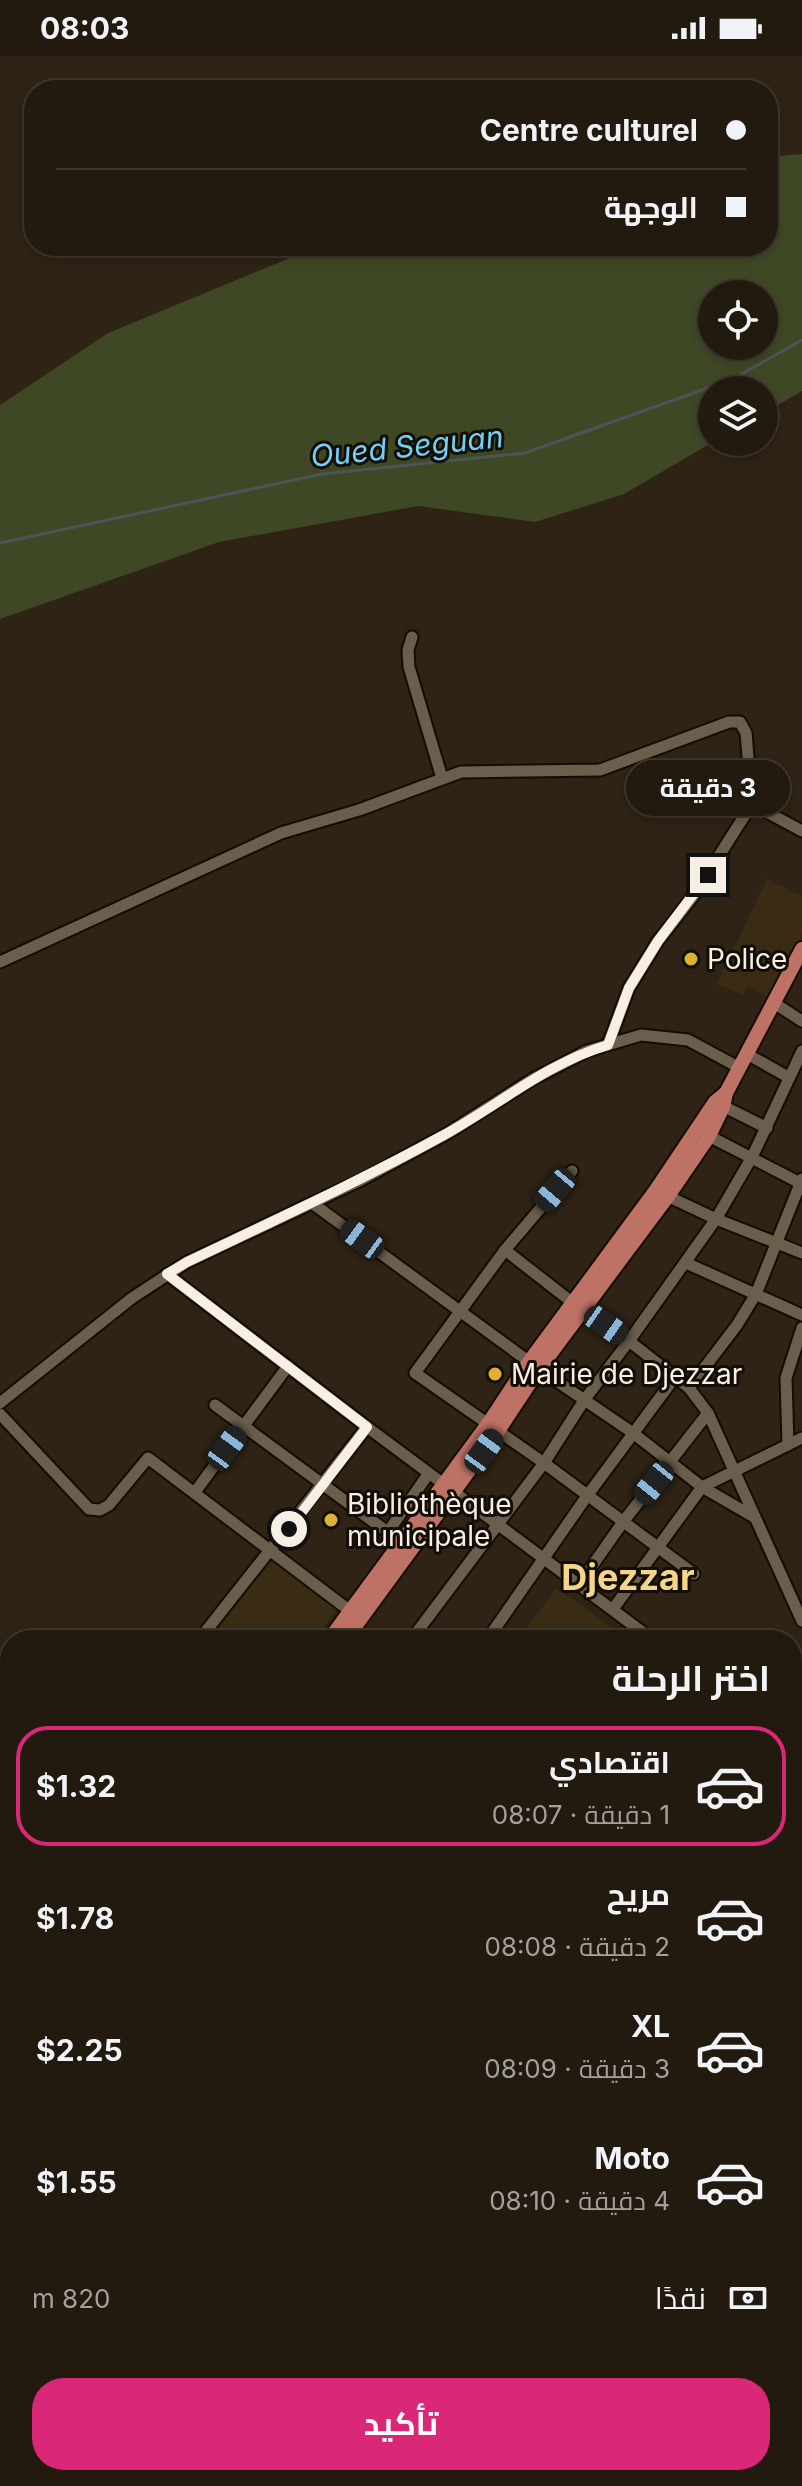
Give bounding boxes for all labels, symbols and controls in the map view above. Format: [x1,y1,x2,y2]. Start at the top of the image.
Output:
text: 08:03 [40,10,129,46]
text: Centre culturel [480,112,698,148]
text: الوجهة [604,189,698,225]
map controls [698,280,778,456]
button: locate [698,280,778,360]
button: layers [698,376,778,456]
water label: Oued Seguan [309,418,505,474]
callout: 3 دقيقة [626,759,790,815]
text: 3 دقيقة [660,772,756,803]
route end [690,857,726,893]
place label: Police [707,942,787,976]
marker: Police [682,950,700,968]
car [530,1164,580,1216]
car [336,1215,388,1263]
car [579,1301,633,1349]
place label: Mairie de Djezzar [511,1357,742,1391]
marker: Mairie de Djezzar [486,1365,504,1383]
car [203,1422,251,1474]
car [460,1425,508,1477]
car [630,1457,678,1509]
place label: Bibliothèque municipale [347,1487,512,1553]
route start [271,1511,307,1547]
marker: Bibliothèque municipale [322,1511,340,1529]
district label: Djezzar [561,1555,695,1599]
text: اختر الرحلة [612,1656,770,1700]
text: اقتصادي [549,1744,670,1780]
icon: car [694,1750,766,1822]
text: $1.32 [36,1768,116,1804]
text: 1 دقيقة · 08:07 [492,1799,670,1830]
text: مريح [607,1876,670,1912]
icon: car [694,1882,766,1954]
text: $1.78 [36,1900,114,1936]
text: 2 دقيقة · 08:08 [485,1931,670,1962]
text: XL [631,2008,670,2044]
icon: car [694,2014,766,2086]
text: $2.25 [36,2032,123,2068]
text: 3 دقيقة · 08:09 [484,2053,670,2084]
text: Moto [595,2140,670,2176]
icon: car [694,2146,766,2218]
text: $1.55 [36,2164,117,2200]
text: 4 دقيقة · 08:10 [489,2185,670,2216]
icon: cash [726,2276,770,2320]
text: نقدًا [655,2280,706,2316]
text: 820 m [32,2283,110,2314]
button: تأكيد [32,2378,770,2470]

